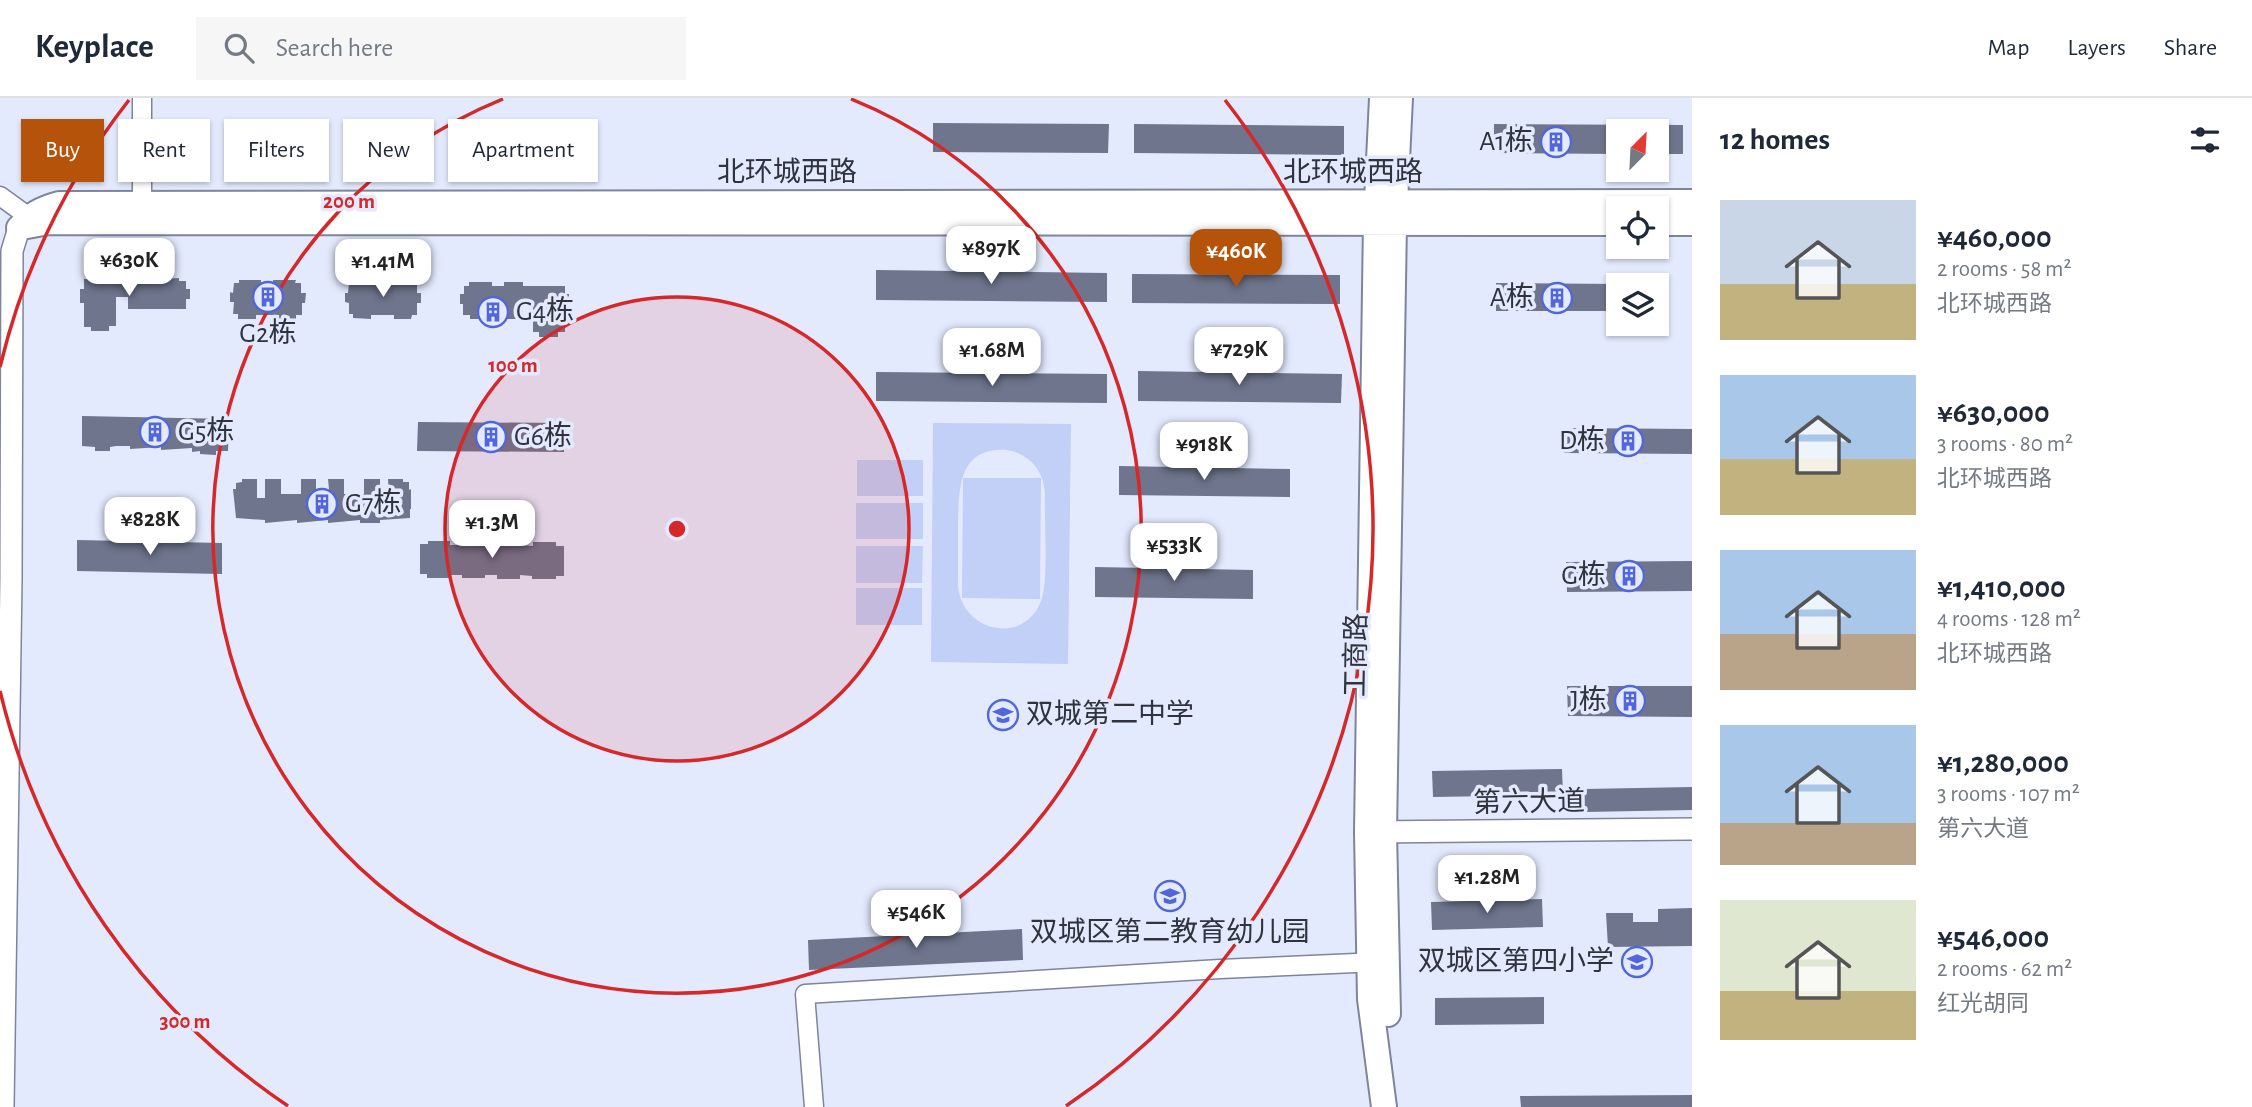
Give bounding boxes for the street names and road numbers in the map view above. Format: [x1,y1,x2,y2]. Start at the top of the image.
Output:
street label: 北环城西路 [717,157,857,187]
street label: 北环城西路 [1283,157,1423,187]
street label: 工商路 [1340,613,1372,697]
street label: 第六大道 [1473,786,1585,818]

